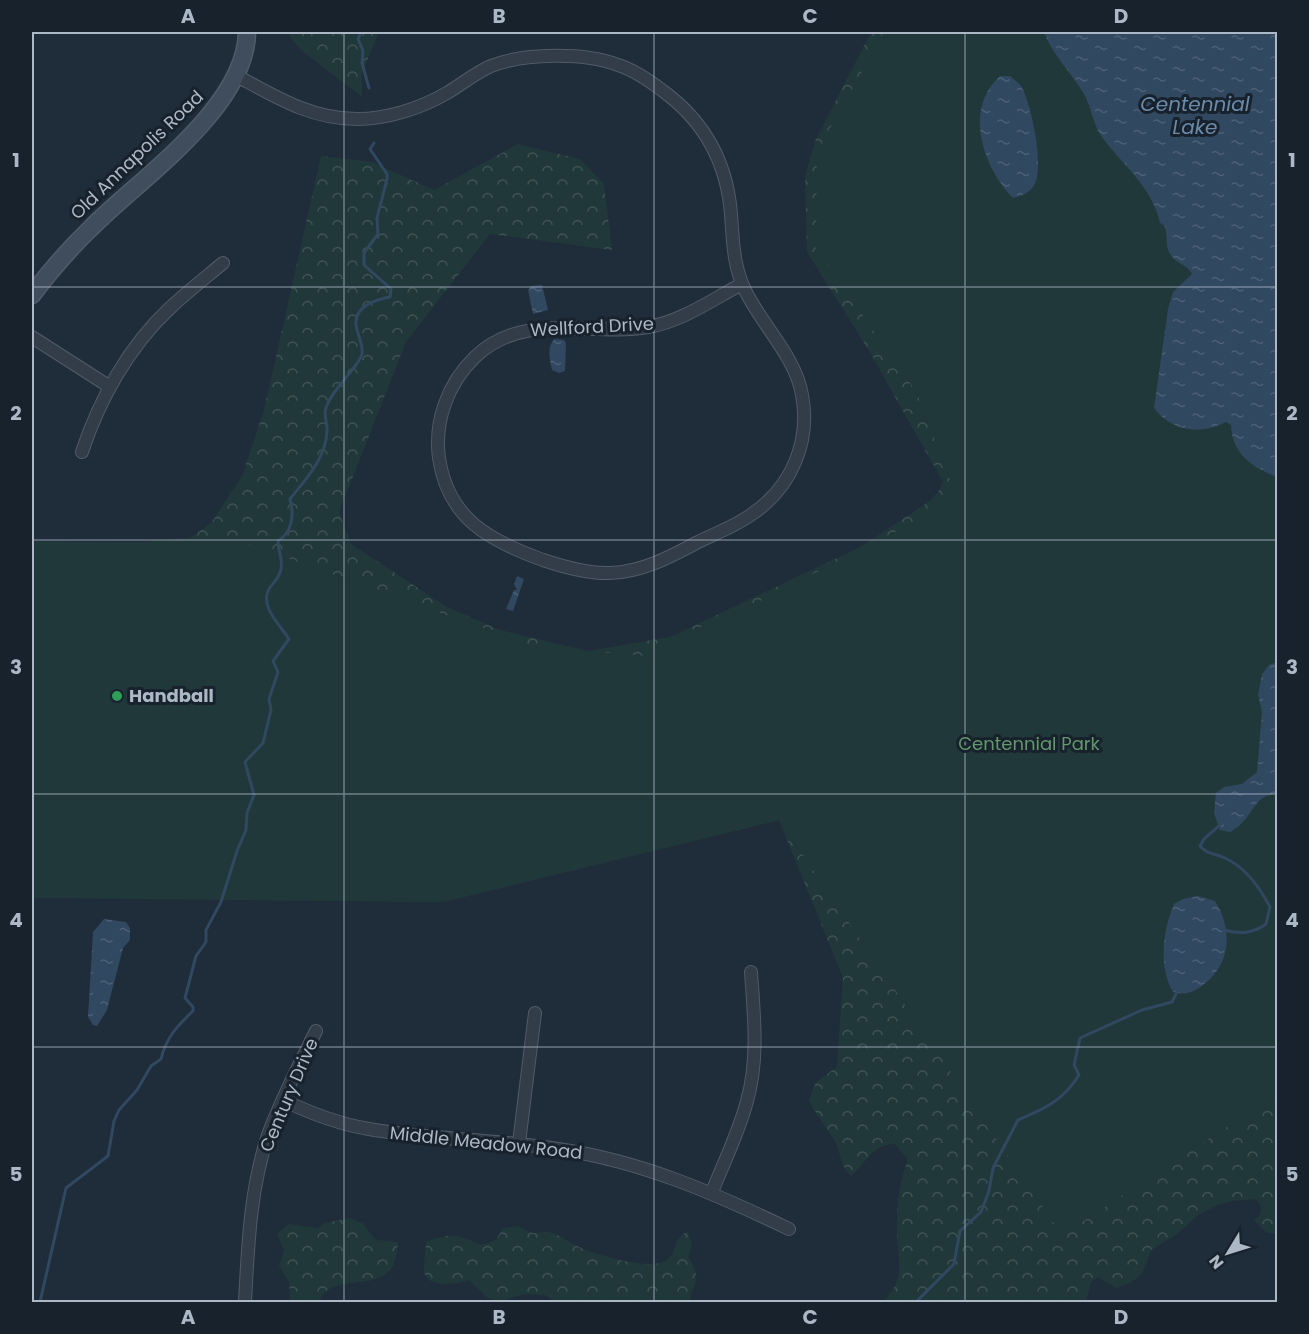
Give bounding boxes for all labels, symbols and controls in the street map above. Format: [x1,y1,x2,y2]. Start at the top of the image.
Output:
text: A [181,2,196,30]
text: B [492,2,506,30]
text: C [802,2,818,30]
text: D [1114,2,1128,30]
street label: Old Annapolis Road [65,84,209,225]
water label: Centennial Lake [1140,90,1250,141]
text: 1 [12,146,20,174]
text: 1 [1288,146,1296,174]
street label: Wellford Drive [529,311,654,342]
text: 2 [10,399,22,427]
text: 2 [1286,399,1298,427]
text: 3 [10,653,22,681]
text: 3 [1286,653,1298,681]
place label: Handball [129,683,214,708]
marker: Handball [110,689,124,703]
park label: Centennial Park [958,731,1101,756]
text: 4 [9,906,23,934]
text: 4 [1285,906,1299,934]
street label: Century Drive [253,1034,324,1156]
street label: Middle Meadow Road [389,1120,584,1165]
text: 5 [10,1160,23,1188]
text: 5 [1286,1160,1299,1188]
north arrow [1198,1223,1258,1283]
text: N [1204,1250,1229,1274]
text: A [181,1303,196,1331]
text: B [492,1303,506,1331]
text: C [802,1303,818,1331]
text: D [1114,1303,1128,1331]

